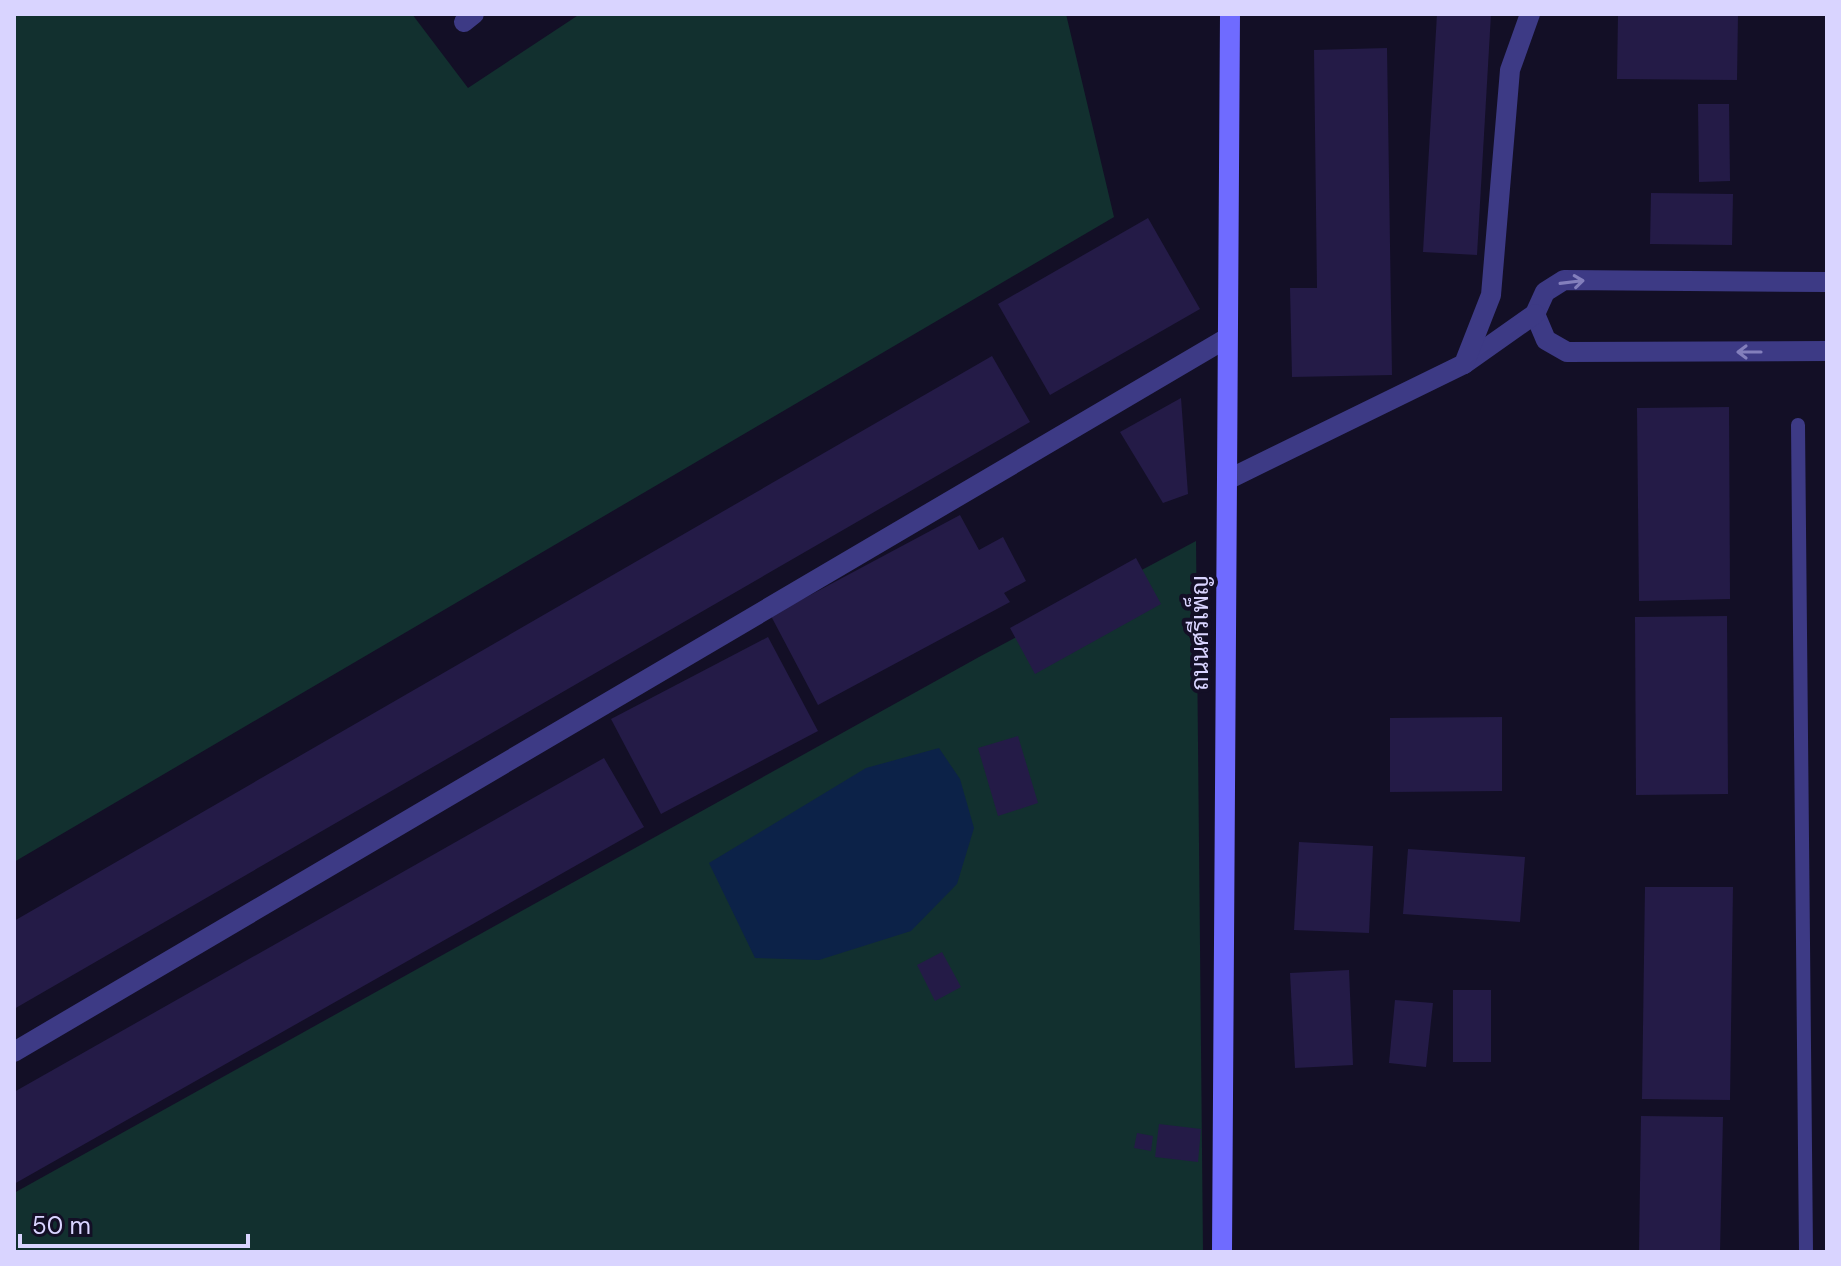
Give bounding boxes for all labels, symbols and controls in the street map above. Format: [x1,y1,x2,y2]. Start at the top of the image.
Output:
one-way arrow [1558,274,1584,289]
one-way arrow [1736,344,1763,360]
street label: ถนนศรีเพ็ญ [1183,575,1215,691]
scale bar [20,1198,248,1248]
text: 50 m [32,1210,91,1241]

